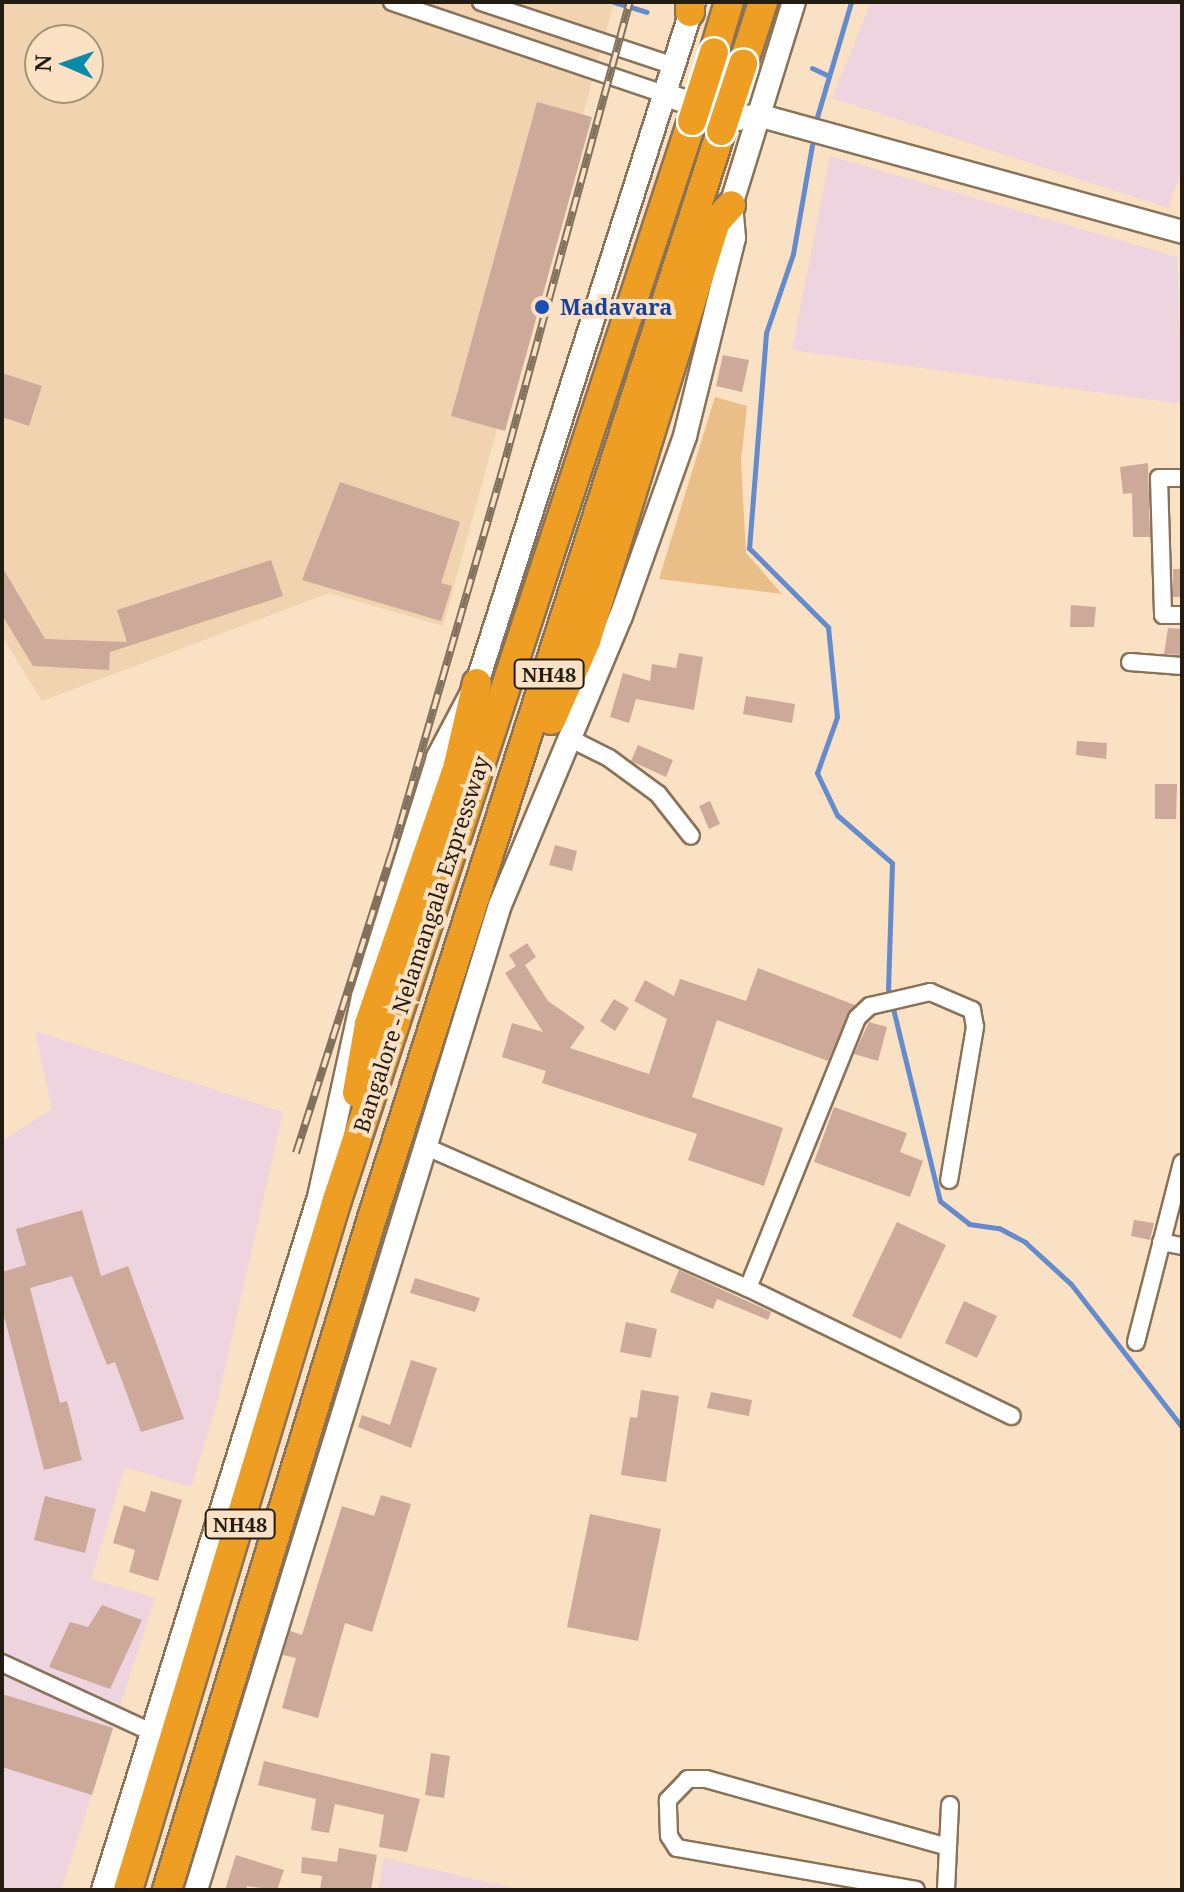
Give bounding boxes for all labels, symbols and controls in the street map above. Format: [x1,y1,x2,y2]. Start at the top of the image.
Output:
north arrow [24,24,104,104]
text: N [27,54,57,72]
place label: Madavara [560,294,672,320]
marker: Madavara [531,296,553,318]
road number: NH48 [513,658,585,690]
street label: Bangalore - Nelamangala Expressway [347,752,495,1136]
road number: NH48 [204,1508,276,1540]

